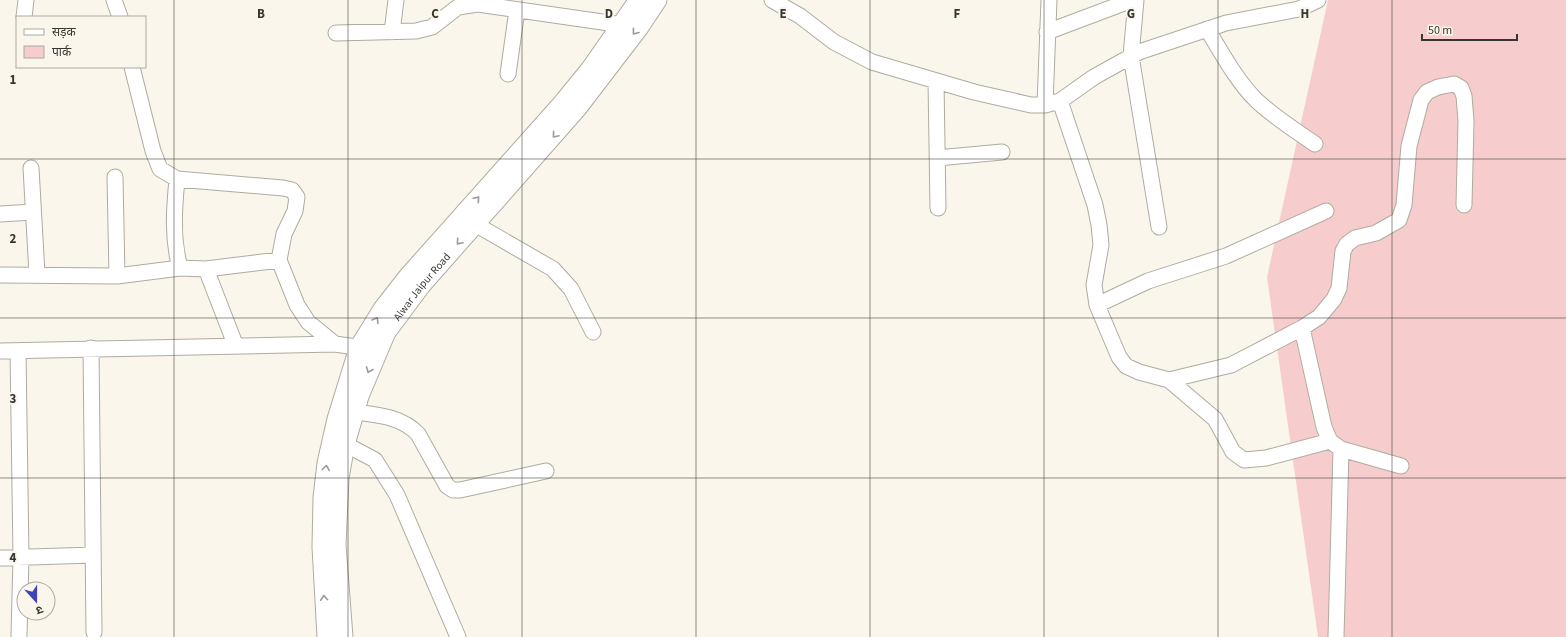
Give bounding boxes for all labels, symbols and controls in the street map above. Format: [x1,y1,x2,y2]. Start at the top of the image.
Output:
text: B [257,5,265,23]
text: C [431,5,439,23]
text: D [605,5,613,23]
text: E [779,5,787,23]
text: F [954,5,961,23]
text: G [1127,5,1135,23]
text: H [1301,5,1309,23]
legend [16,16,146,68]
scale bar [1422,16,1517,42]
text: 50 m [1428,22,1452,39]
text: सड़क [52,24,77,41]
one-way arrow [633,28,640,35]
text: पार्क [52,44,72,61]
text: 1 [10,71,17,89]
one-way arrow [552,130,559,137]
one-way arrow [473,196,480,203]
text: 2 [10,230,17,248]
one-way arrow [456,237,463,245]
street label: Alwar Jaipur Road [390,250,454,324]
one-way arrow [371,317,379,324]
one-way arrow [366,366,374,374]
text: 3 [10,390,17,408]
one-way arrow [321,465,330,471]
text: 4 [10,549,17,567]
north arrow [16,581,56,621]
one-way arrow [320,595,329,601]
text: उ [33,602,45,618]

